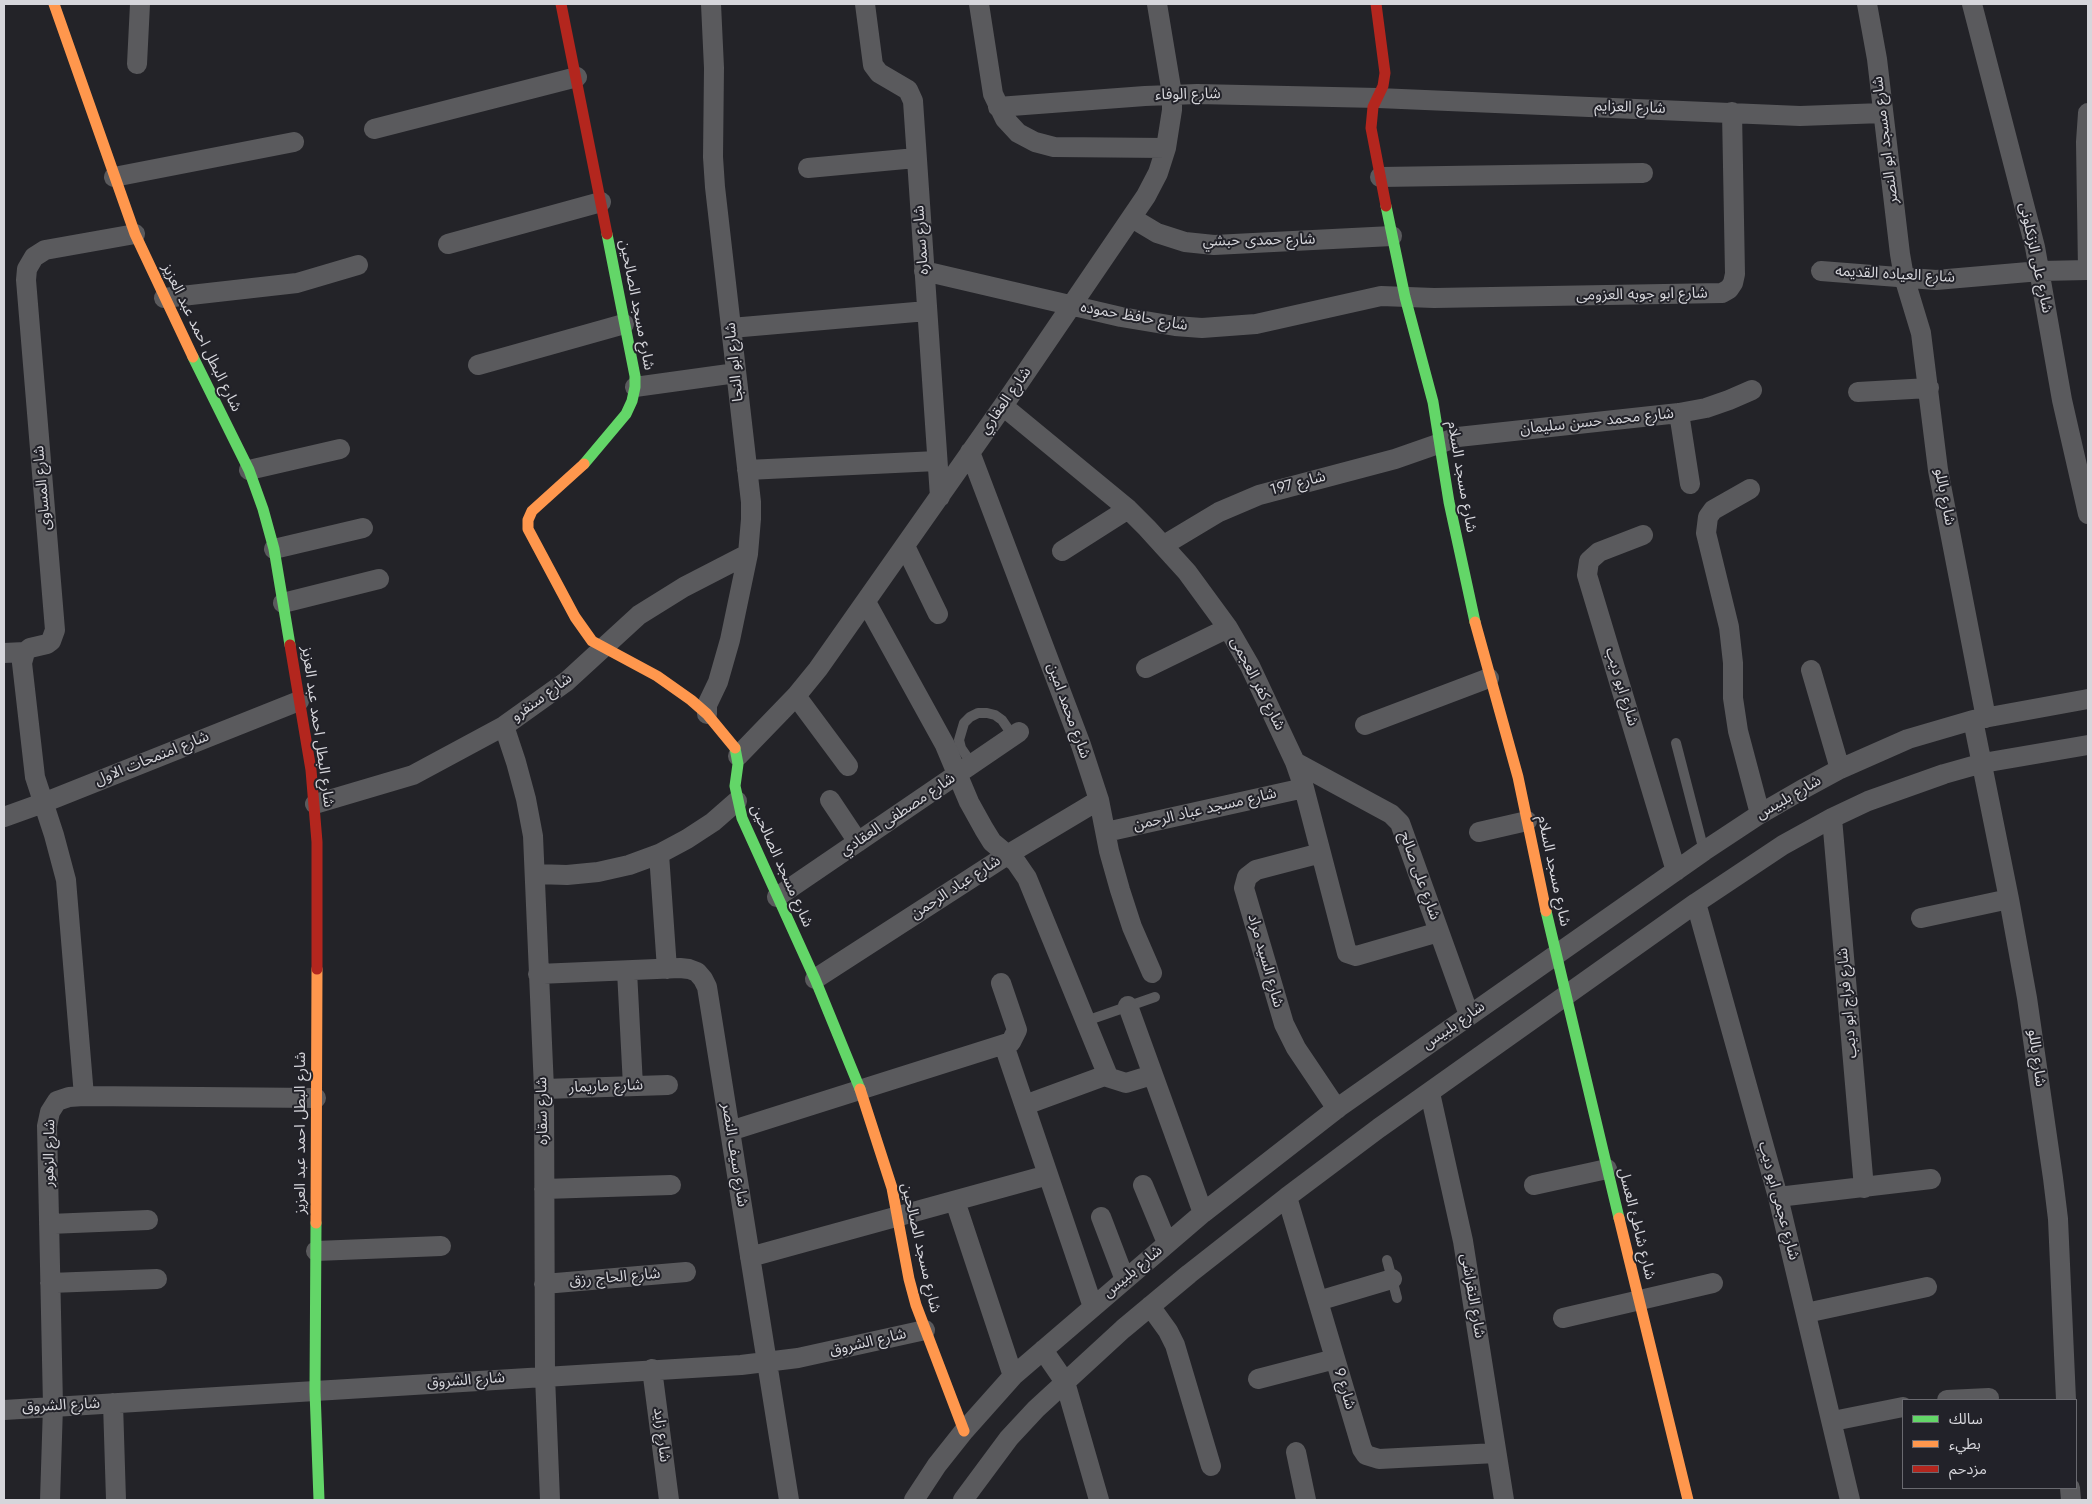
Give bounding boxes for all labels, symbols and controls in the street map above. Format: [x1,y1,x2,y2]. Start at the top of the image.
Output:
street label: شارع مسجد ابو النصر [1869,75,1903,205]
street label: شارع الوفاء [1155,85,1221,105]
street label: شارع العزايم [1594,98,1666,118]
street label: شارع على الزنكلونى [2014,201,2056,315]
street label: شارع سماره [911,205,933,275]
street label: شارع حمدى حبشي [1202,231,1316,251]
street label: شارع مسجد الصالحين [615,238,657,372]
street label: شارع البطل احمد عبد العزيز [157,261,245,415]
street label: شارع العياده القديمه [1835,263,1955,287]
street label: شارع ابو جوبه العزومى [1576,285,1708,305]
street label: شارع حافظ حموده [1079,299,1189,335]
street label: شارع ابو النجا [722,322,748,402]
street label: شارع العقاري [976,364,1036,438]
street label: شارع محمد حسن سليمان [1519,405,1675,439]
street label: شارع مسجد السلام [1442,420,1480,534]
street label: شارع المساوى [30,445,56,531]
street label: شارع باللو [1930,467,1958,527]
street label: شارع 197 [1268,468,1328,500]
street label: شارع كفر العجمى [1226,634,1288,734]
street label: شارع البطل احمد عبد العزيز [297,645,337,809]
street label: شارع ابو ديب [1601,646,1641,728]
street label: شارع محمد امين [1042,661,1094,761]
street label: شارع سنفرو [508,670,576,726]
street label: شارع امنمحات الاول [92,728,212,790]
street label: شارع مصطفى العقادي [837,770,959,860]
street label: شارع بلبيس [1753,772,1825,824]
street label: شارع مسجد عباد الرحمن [1132,785,1278,835]
street label: شارع مسجد الصالحين [746,802,816,930]
street label: شارع مسجد السلام [1532,814,1574,928]
street label: شارع على صالح [1395,829,1443,923]
street label: شارع عباد الرحمن [908,852,1004,924]
street label: شارع السيد مراد [1243,912,1287,1010]
street label: شارع فراج ابو ديب [1834,947,1862,1059]
street label: شارع بلبيس [1419,998,1489,1054]
street label: شارع باللو [2023,1028,2049,1088]
street label: شارع البطل احمد عبد العزيز [292,1052,310,1214]
street label: شارع سقاره [533,1077,553,1145]
street label: شارع ماريمار [569,1077,643,1097]
street label: شارع سيف النصر [717,1102,751,1208]
street label: شارع الزهور [40,1119,60,1187]
street label: شارع عجمى ابو ديب [1753,1140,1803,1262]
street label: شارع شاطئ العسل [1613,1166,1659,1282]
street label: شارع مسجد الصالحين [896,1181,944,1315]
street label: شارع بلبيس [1100,1242,1166,1302]
street label: شارع النقراشى [1456,1252,1488,1340]
street label: شارع الحاج رزق [569,1265,661,1291]
street label: شارع الشروق [828,1325,908,1361]
street label: شارع 9 [1329,1366,1359,1412]
street label: شارع الشروق [426,1369,506,1393]
street label: شارع الشروق [21,1395,101,1417]
legend [1902,1399,2077,1489]
street label: شارع زايد [649,1407,673,1463]
text: سالك [1949,1408,1983,1430]
text: بطيء [1949,1433,1981,1455]
text: مزدحم [1949,1458,1987,1480]

